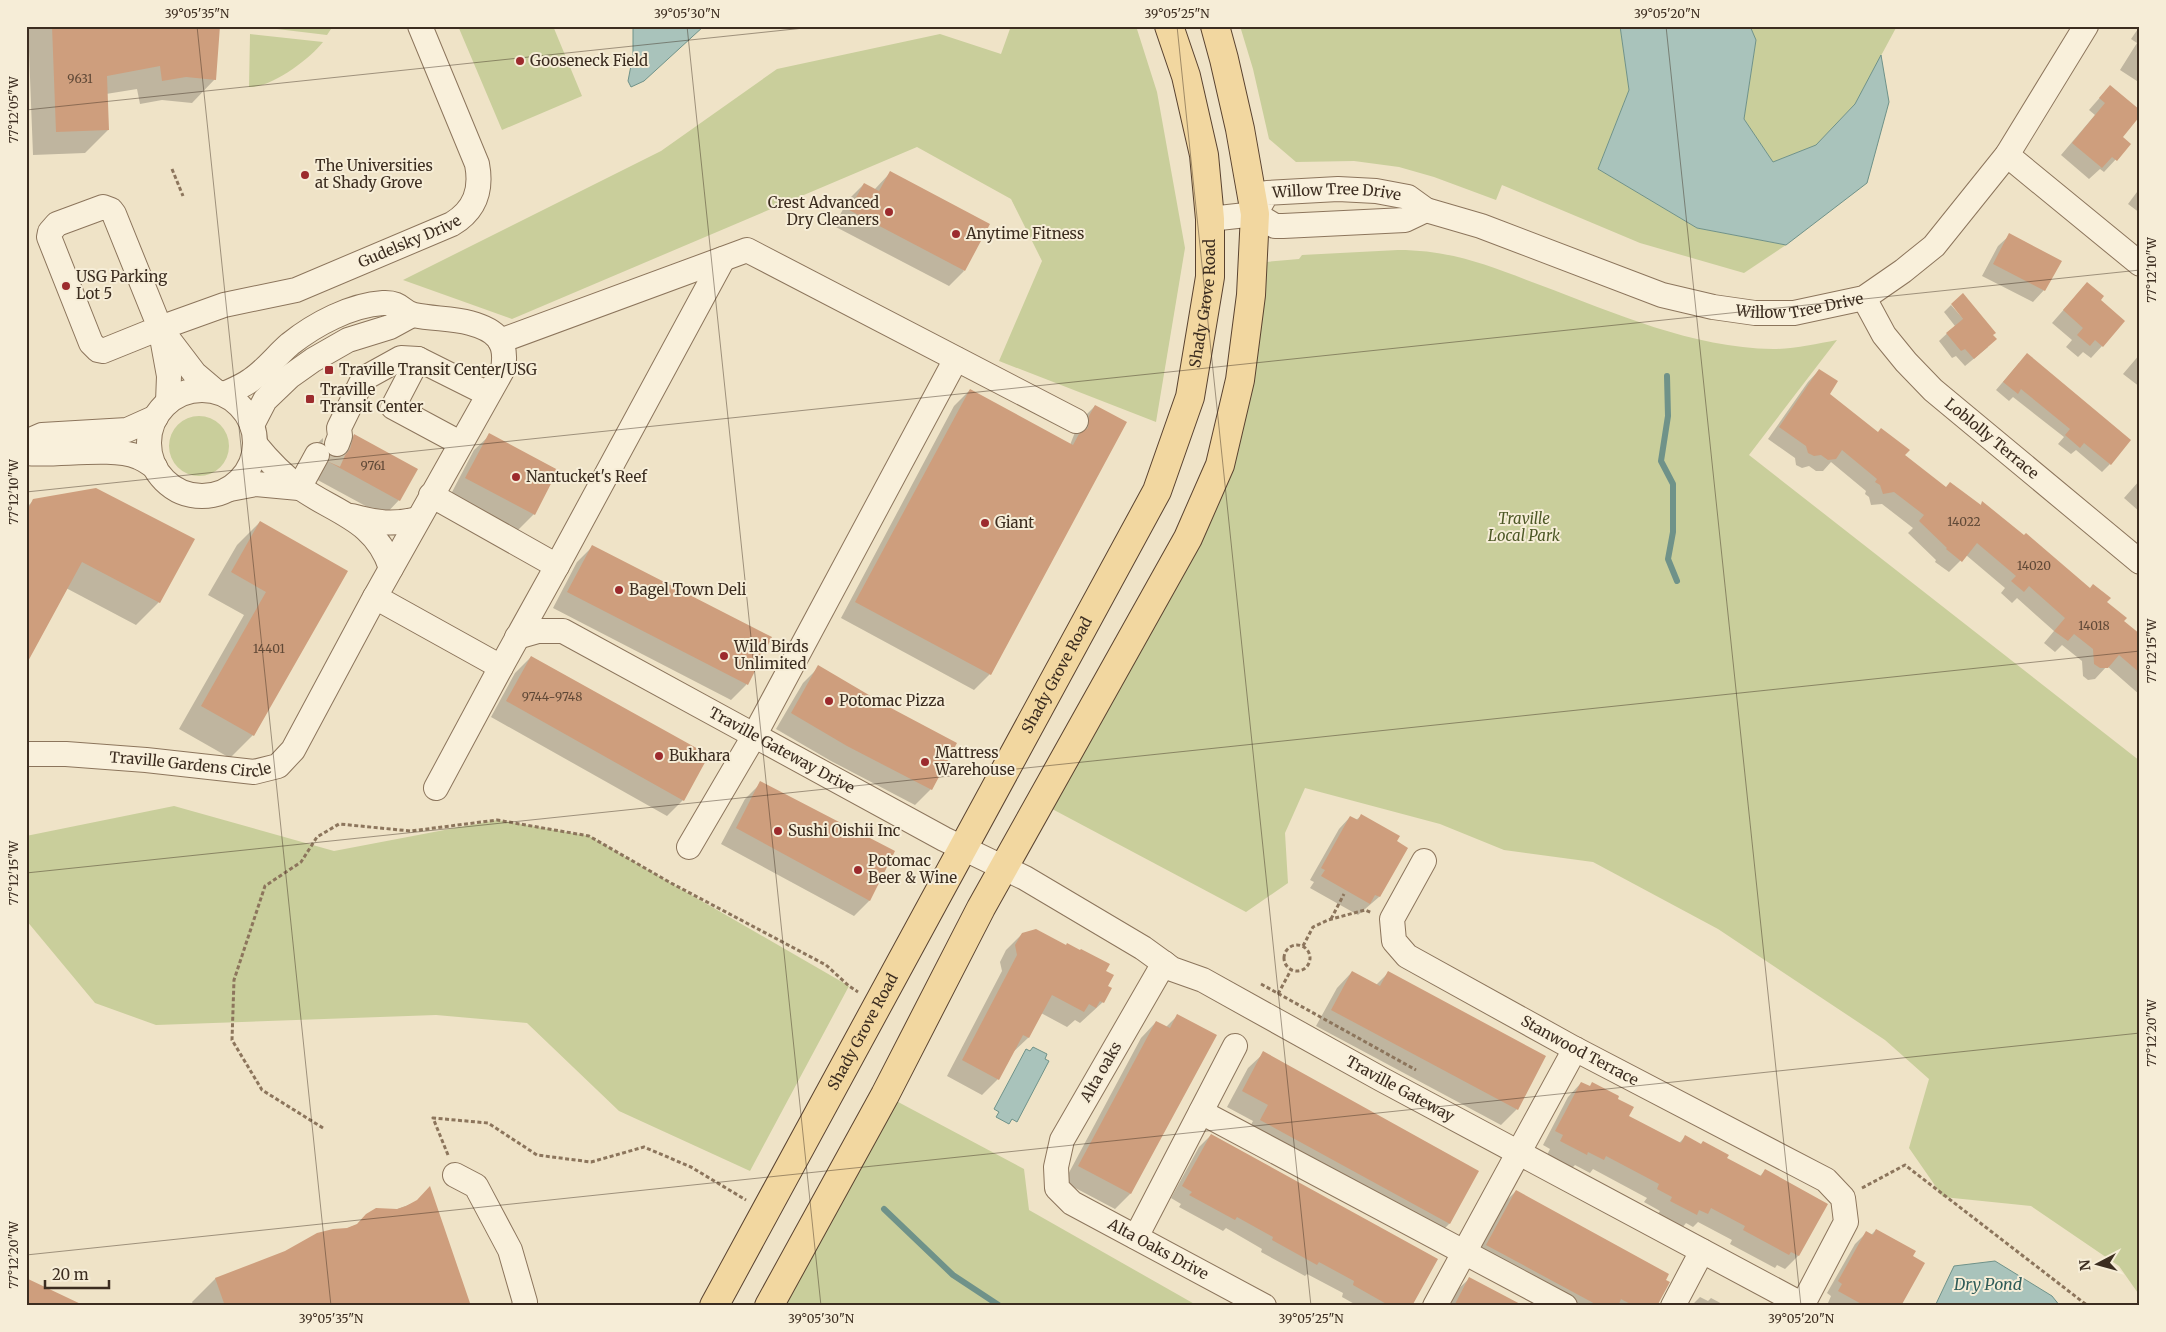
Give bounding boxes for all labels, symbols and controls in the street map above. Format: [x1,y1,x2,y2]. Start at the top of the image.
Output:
text: 39°05'35"N [165,6,230,21]
text: 39°05'30"N [654,6,721,21]
text: 39°05'25"N [1145,6,1210,21]
text: 39°05'20"N [1634,6,1701,21]
place label: Gooseneck Field [530,51,648,70]
marker: Gooseneck Field [514,55,526,67]
house number: 9631 [67,71,93,86]
text: 77°12'05"W [6,76,21,143]
place label: The Universities at Shady Grove [315,156,433,192]
marker: The Universities at Shady Grove [299,169,311,181]
street label: Willow Tree Drive [1271,179,1403,205]
place label: Crest Advanced Dry Cleaners [768,193,879,229]
marker: Crest Advanced Dry Cleaners [883,206,895,218]
street label: Gudelsky Drive [355,211,465,272]
place label: Anytime Fitness [965,224,1084,243]
marker: Anytime Fitness [950,228,962,240]
text: 77°12'10"W [2144,236,2159,303]
street label: Shady Grove Road [1185,239,1219,369]
place label: USG Parking Lot 5 [76,267,167,303]
marker: USG Parking Lot 5 [60,280,72,292]
street label: Willow Tree Drive [1733,288,1865,323]
place label: Traville Transit Center/USG [339,360,537,379]
marker: Traville Transit Center/USG [323,364,335,376]
place label: Traville Transit Center [320,380,424,416]
marker: Traville Transit Center [304,393,316,405]
street label: Loblolly Terrace [1941,394,2043,483]
text: 77°12'10"W [6,458,21,525]
house number: 9761 [360,458,386,473]
place label: Nantucket's Reef [526,467,648,486]
marker: Nantucket's Reef [510,471,522,483]
park label: Traville Local Park [1488,509,1561,545]
place label: Giant [995,513,1034,532]
house number: 14022 [1947,514,1981,529]
marker: Giant [979,517,991,529]
house number: 14020 [2017,558,2051,573]
place label: Bagel Town Deli [629,580,747,599]
marker: Bagel Town Deli [613,584,625,596]
street label: Shady Grove Road [1017,613,1096,737]
house number: 14018 [2078,618,2110,633]
text: 77°12'15"W [2144,618,2159,683]
place label: Wild Birds Unlimited [733,637,809,673]
house number: 14401 [253,641,286,656]
marker: Wild Birds Unlimited [718,650,730,662]
house number: 9744-9748 [522,689,582,704]
place label: Potomac Pizza [839,691,945,710]
marker: Potomac Pizza [823,695,835,707]
street label: Traville Gateway Drive [706,703,858,797]
place label: Mattress Warehouse [934,743,1015,779]
place label: Bukhara [669,746,730,765]
street label: Traville Gardens Circle [109,747,273,781]
marker: Bukhara [653,750,665,762]
marker: Mattress Warehouse [919,756,931,768]
place label: Sushi Oishii Inc [788,821,901,840]
marker: Sushi Oishii Inc [772,825,784,837]
text: 77°12'15"W [6,840,21,905]
place label: Potomac Beer & Wine [868,851,957,887]
marker: Potomac Beer & Wine [852,864,864,876]
street label: Shady Grove Road [823,970,902,1093]
text: 77°12'20"W [2144,998,2159,1067]
street label: Stanwood Terrace [1518,1011,1642,1089]
street label: Alta oaks [1075,1038,1125,1106]
street label: Traville Gateway [1343,1051,1458,1126]
street label: Alta Oaks Drive [1104,1214,1212,1284]
text: 77°12'20"W [6,1220,21,1289]
north arrow [2074,1240,2124,1290]
scale bar [45,1257,109,1289]
text: N [2076,1259,2095,1272]
text: 20 m [52,1265,89,1284]
water label: Dry Pond [1953,1274,2023,1294]
text: 39°05'35"N [299,1311,364,1326]
text: 39°05'30"N [788,1311,855,1326]
text: 39°05'25"N [1279,1311,1344,1326]
text: 39°05'20"N [1768,1311,1835,1326]

